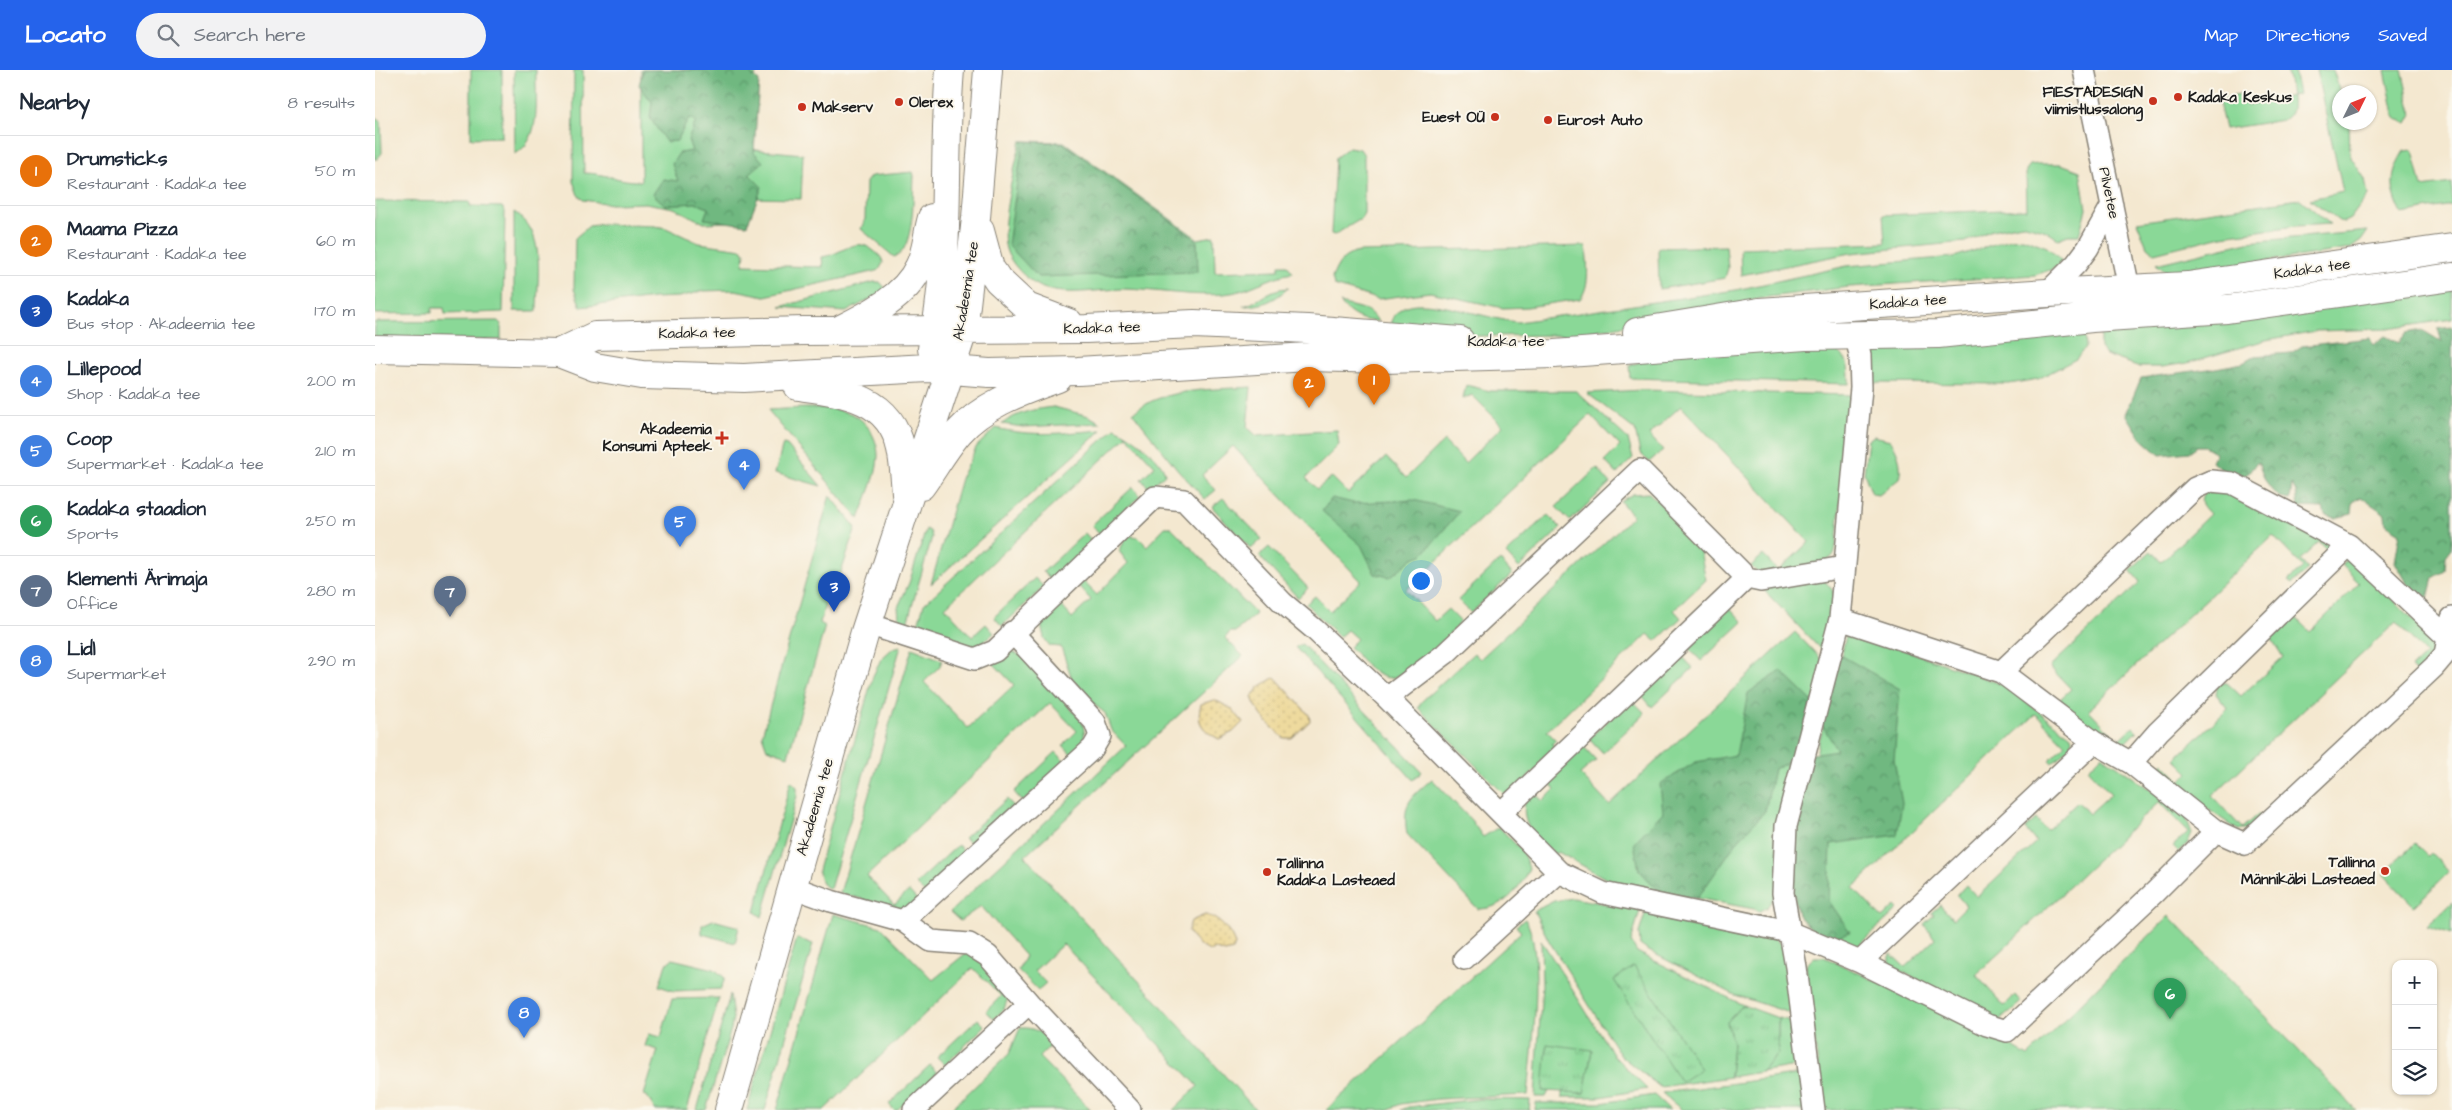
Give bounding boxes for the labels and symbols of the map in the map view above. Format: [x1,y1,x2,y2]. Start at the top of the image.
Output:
place label: FIESTADESIGN viimistlussalong [2043,82,2144,122]
north arrow [2332,85,2377,130]
place label: Kadaka Keskus [2188,87,2292,108]
marker: Kadaka Keskus [2172,91,2184,103]
place label: Olerex [909,92,954,113]
marker: FIESTADESIGN viimistlussalong [2147,95,2159,107]
marker: Olerex [893,96,905,108]
place label: Makserv [812,97,873,118]
marker: Makserv [796,101,808,113]
place label: Euest OÜ [1422,107,1486,128]
place label: Eurost Auto [1558,110,1643,131]
marker: Euest OÜ [1489,111,1501,123]
marker: Eurost Auto [1542,114,1554,126]
street label: Pilvetee [2093,165,2125,221]
street label: Akadeemia tee [948,240,984,342]
street label: Kadaka tee [2272,253,2352,285]
street label: Kadaka tee [1869,289,1947,315]
street label: Kadaka tee [1063,316,1141,340]
street label: Kadaka tee [658,322,736,344]
street label: Kadaka tee [1467,331,1545,352]
pin: 1 [1358,364,1390,405]
pin: 2 [1293,367,1325,408]
place label: Akadeemia Konsumi Apteek [602,419,713,457]
marker: Akadeemia Konsumi Apteek [716,432,728,444]
pin: 4 [728,449,760,490]
pin: 5 [664,506,696,547]
your location [1408,568,1434,594]
pin: 3 [818,571,850,612]
pin: 7 [434,576,466,617]
street label: Akadeemia tee [791,756,839,858]
place label: Tallinna Männikäbi Lasteaed [2241,852,2375,890]
place label: Tallinna Kadaka Lasteaed [1276,853,1395,891]
marker: Tallinna Männikäbi Lasteaed [2379,865,2391,877]
marker: Tallinna Kadaka Lasteaed [1261,866,1273,878]
pin: 6 [2154,978,2186,1019]
pin: 8 [508,997,540,1038]

